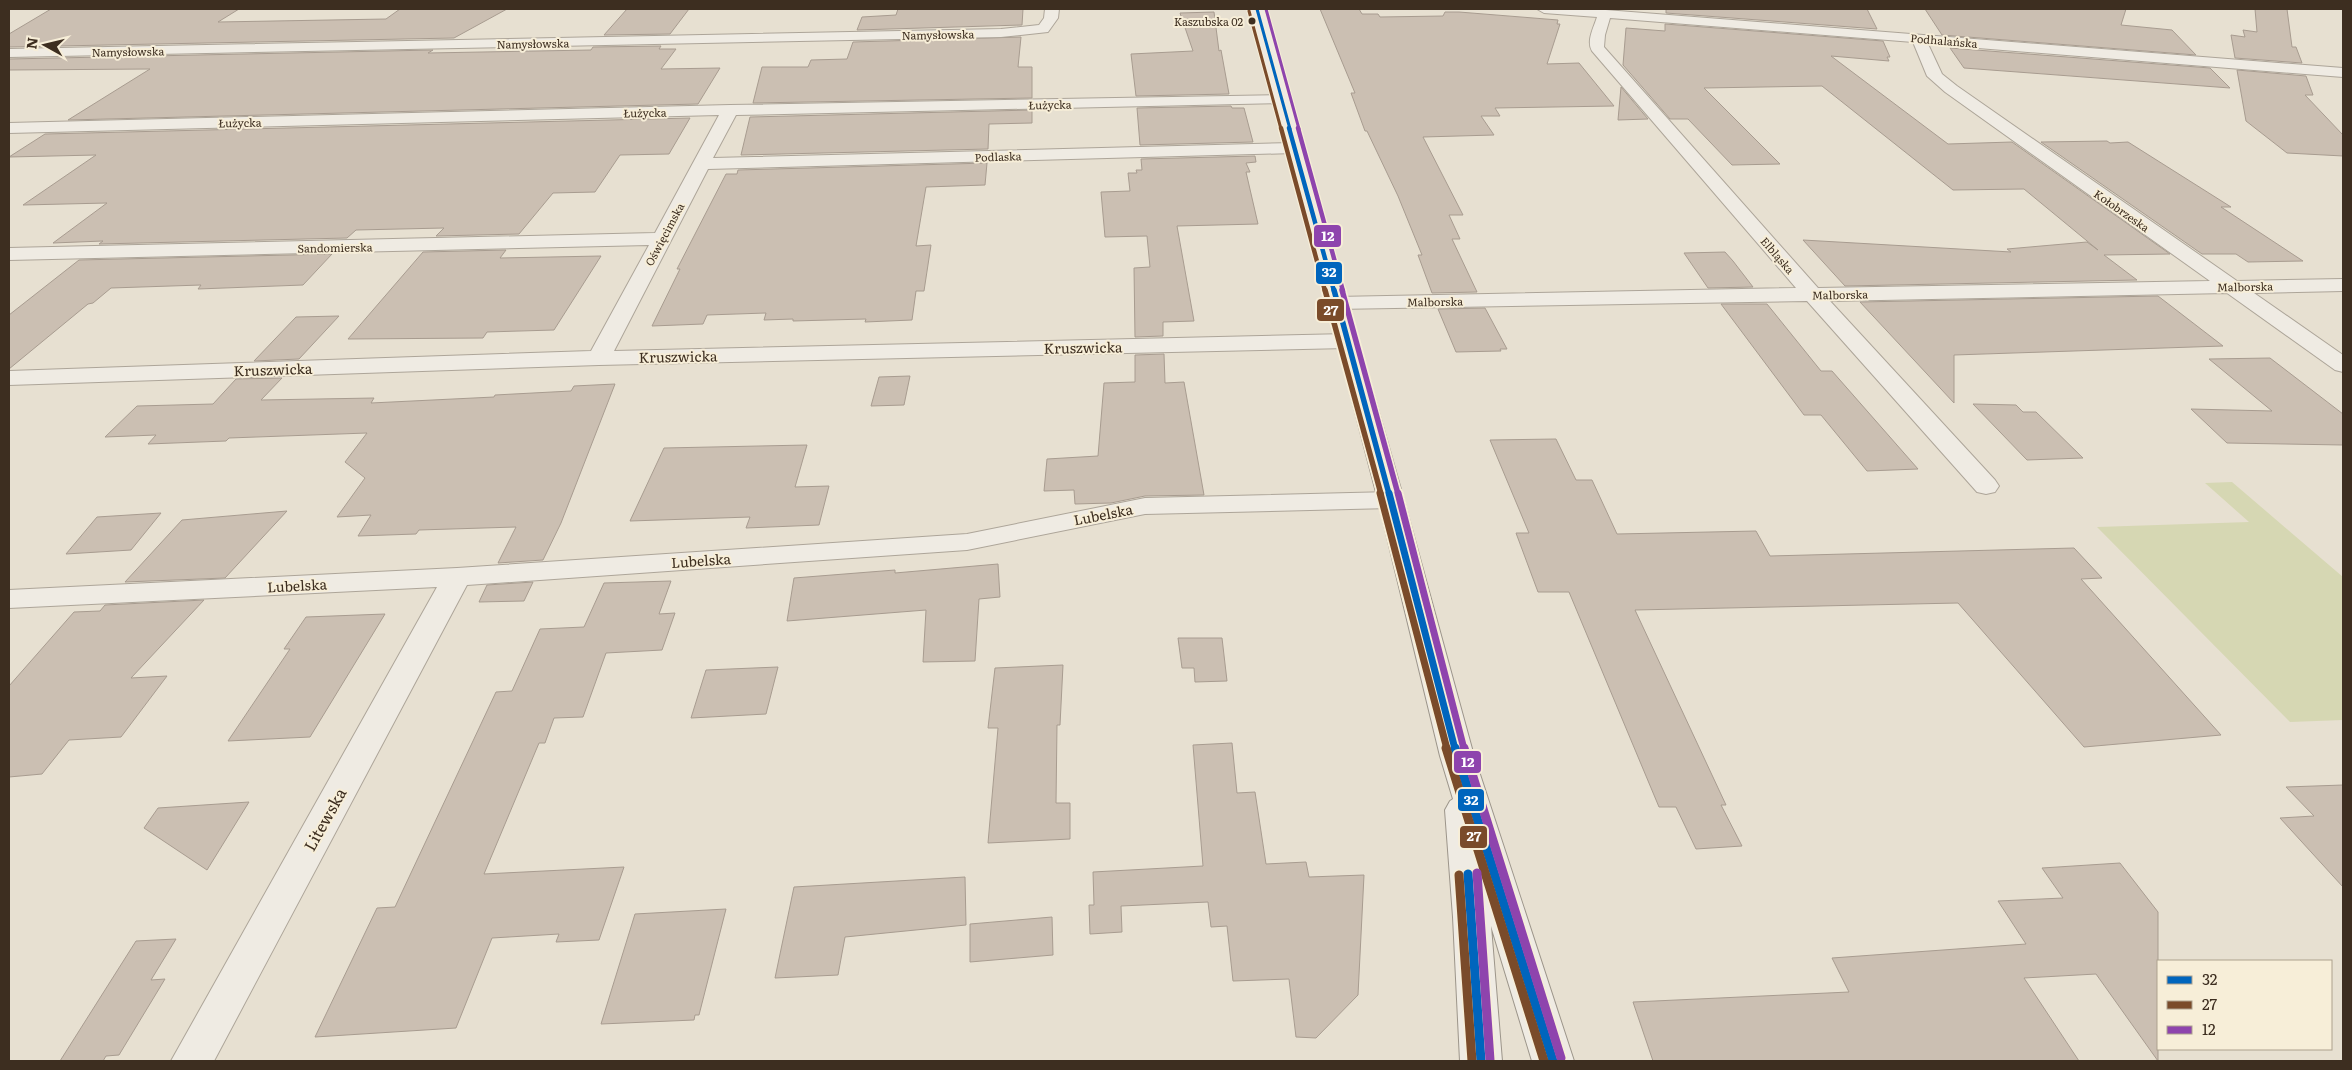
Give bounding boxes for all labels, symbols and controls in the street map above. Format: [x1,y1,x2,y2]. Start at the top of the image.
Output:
place label: Kaszubska 02 [1174,13,1243,29]
marker: Kaszubska 02 [1247,16,1257,26]
north arrow [20,20,70,70]
street label: Namysłowska [902,25,974,43]
street label: Podhalańska [1910,29,1978,51]
street label: Namysłowska [497,34,569,52]
text: N [20,36,42,50]
street label: Namysłowska [92,42,164,60]
street label: Łużycka [1028,96,1072,112]
street label: Łużycka [623,104,667,120]
street label: Łużycka [218,114,262,130]
street label: Podlaska [974,147,1022,165]
street label: Kołobrzeska [2091,185,2153,235]
street label: Oświęcimska [641,200,687,268]
line badge: 12 [1313,224,1342,248]
text: 12 [1321,225,1335,245]
street label: Elbląska [1757,233,1799,277]
street label: Sandomierska [297,238,373,256]
line badge: 32 [1315,261,1343,285]
text: 32 [1321,261,1337,281]
street label: Malborska [2217,278,2273,294]
street label: Malborska [1812,286,1868,302]
street label: Malborska [1407,293,1463,309]
line badge: 27 [1316,298,1345,322]
text: 27 [1324,299,1339,319]
street label: Kruszwicka [1043,336,1123,358]
street label: Kruszwicka [638,345,718,367]
street label: Kruszwicka [233,358,313,380]
street label: Lubelska [1072,498,1135,530]
street label: Lubelska [670,548,732,572]
street label: Lubelska [267,573,328,597]
line badge: 12 [1453,750,1482,774]
text: 12 [1461,751,1475,771]
street label: Litewska [297,783,351,855]
line badge: 32 [1457,788,1485,812]
text: 32 [1463,789,1479,809]
line badge: 27 [1459,825,1488,849]
text: 27 [1467,825,1482,845]
legend [2157,960,2332,1050]
text: 32 [2202,967,2218,990]
text: 27 [2202,992,2217,1015]
text: 12 [2202,1017,2216,1040]

